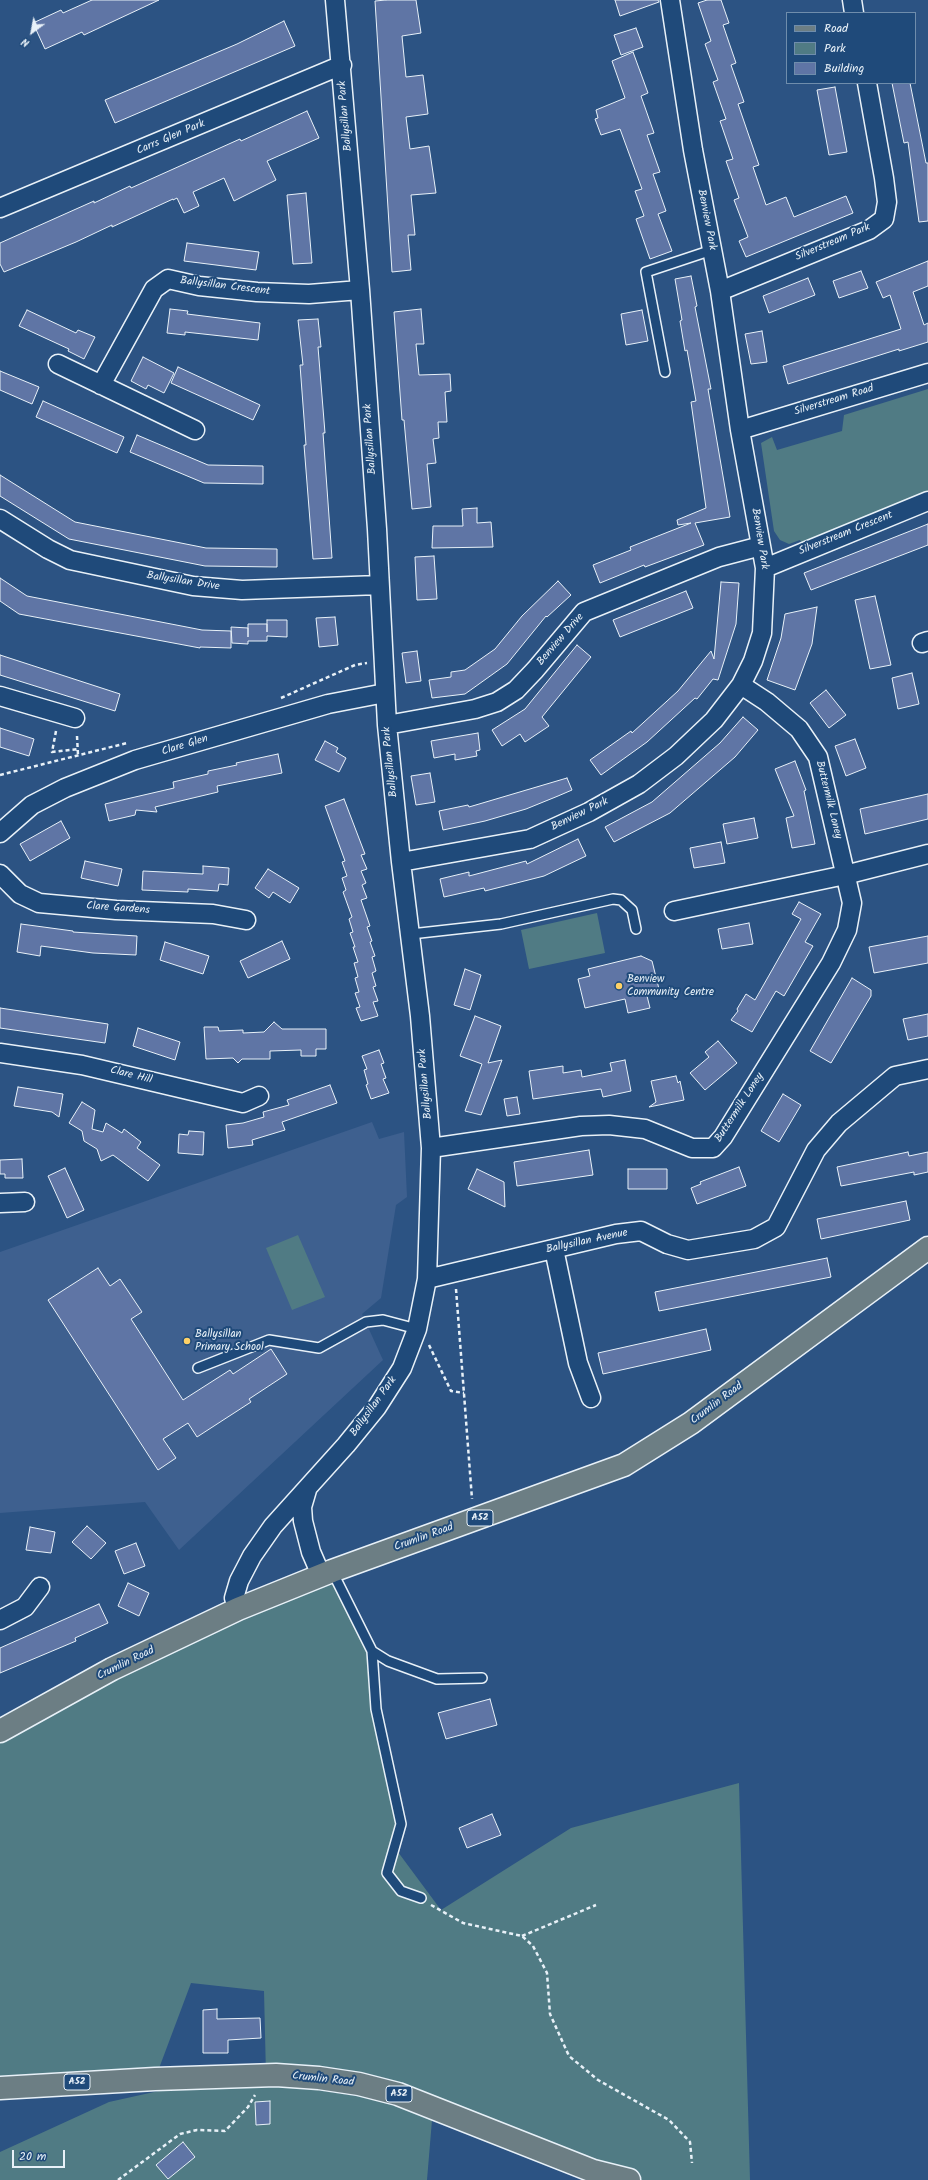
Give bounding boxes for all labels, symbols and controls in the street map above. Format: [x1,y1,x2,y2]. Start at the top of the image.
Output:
north arrow [12,12,52,52]
legend [786,12,916,84]
text: Road [824,19,848,38]
text: N [18,33,33,52]
text: Park [824,39,846,58]
text: Building [824,59,864,78]
street label: Ballysillan Park [336,80,356,152]
street label: Carrs Glen Park [135,118,207,158]
street label: Benview Park [694,188,718,252]
street label: Silverstream Park [794,221,872,265]
street label: Ballysillan Crescent [179,275,271,299]
street label: Silverstream Road [793,383,875,419]
street label: Ballysillan Park [362,403,380,475]
street label: Benview Park [748,507,770,571]
street label: Silverstream Crescent [797,509,895,559]
street label: Ballysillan Drive [146,570,220,594]
street label: Benview Drive [535,611,587,669]
street label: Ballysillan Park [381,726,401,798]
street label: Clare Glen [160,733,210,759]
street label: Buttermilk Loney [812,760,844,840]
street label: Benview Park [549,796,611,834]
street label: Clare Gardens [86,900,150,918]
place label: Benview Community Centre [627,973,714,999]
marker: Benview Community Centre [614,981,624,991]
street label: Ballysillan Park [416,1048,436,1120]
street label: Clare Hill [109,1064,153,1088]
street label: Buttermilk Loney [713,1071,767,1145]
street label: Ballysillan Avenue [545,1227,629,1257]
place label: Ballysillan Primary School [195,1328,264,1354]
marker: Ballysillan Primary School [182,1336,192,1346]
street label: Ballysillan Park [348,1374,400,1440]
street label: Crumlin Road [688,1380,746,1428]
road number: A52 [467,1510,493,1526]
street label: Crumlin Road [393,1521,455,1555]
street label: Crumlin Road [95,1644,157,1684]
street label: Crumlin Road [292,2070,354,2090]
road number: A52 [64,2074,90,2090]
road number: A52 [386,2086,412,2102]
scale bar [14,2142,67,2168]
text: 20 m [19,2147,46,2166]

